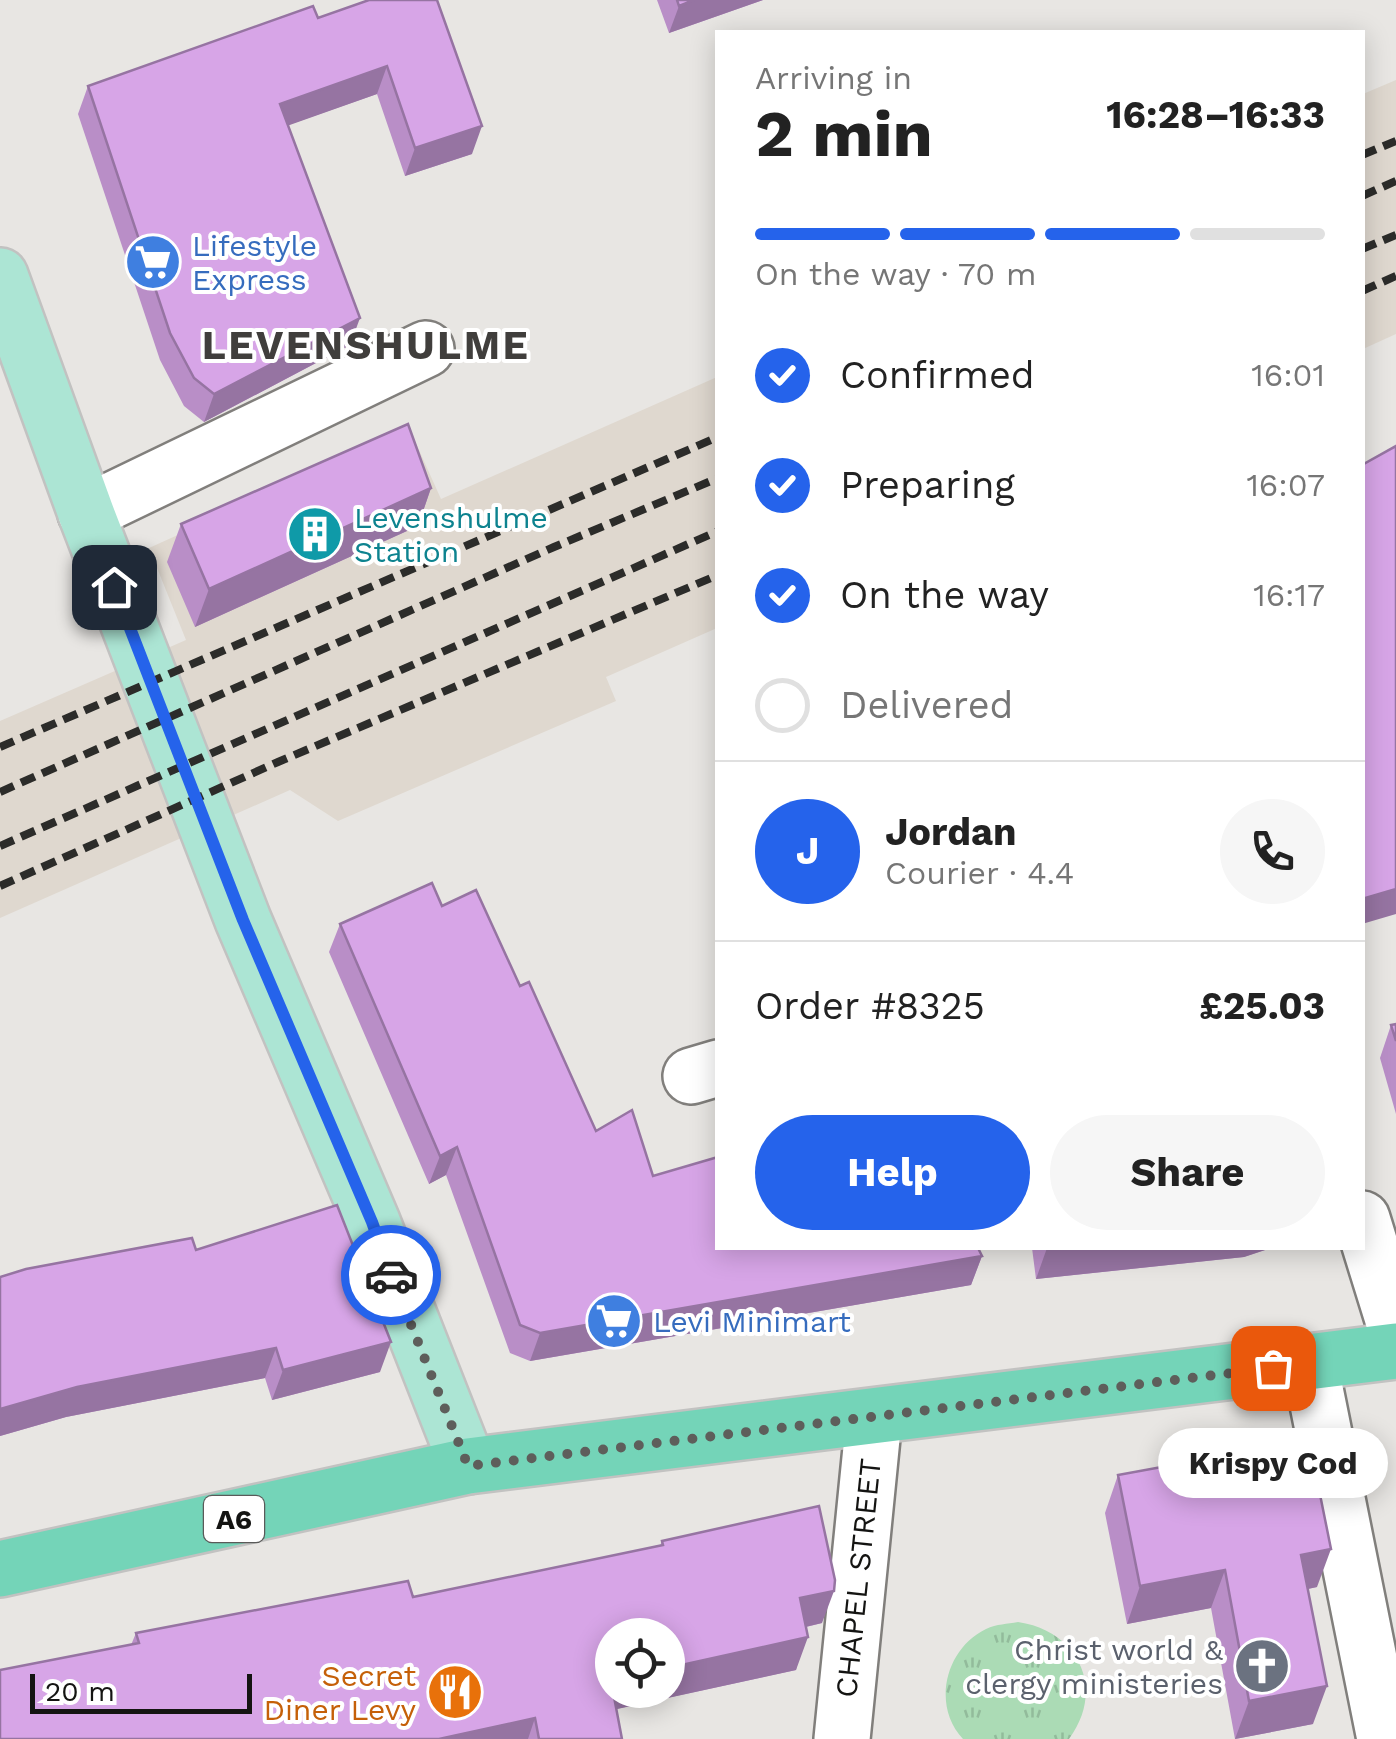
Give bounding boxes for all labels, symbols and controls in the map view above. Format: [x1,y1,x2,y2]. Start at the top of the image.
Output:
text: Arriving in [755,59,912,97]
text: 16:28–16:33 [1106,93,1325,137]
text: 2 min [755,96,933,172]
place label: Lifestyle Express [192,228,317,297]
supermarket icon: Lifestyle Express [123,232,183,292]
text: On the way · 70 m [755,255,1036,293]
district label: LEVENSHULME [202,322,530,369]
icon: check [755,348,810,403]
text: Confirmed [840,353,1035,397]
text: 16:01 [1251,356,1325,394]
icon: check [755,458,810,513]
text: Preparing [840,463,1015,507]
text: 16:07 [1246,466,1325,504]
place label: Levenshulme Station [354,500,548,569]
building icon: Levenshulme Station [285,504,345,564]
pin [72,545,157,630]
icon: home [87,560,142,615]
icon: check [755,568,810,623]
text: On the way [840,573,1049,617]
text: 16:17 [1253,576,1325,614]
text: Delivered [840,683,1013,727]
button: phone [1220,799,1325,904]
text: Jordan [885,810,1017,854]
text: J [796,829,819,873]
text: Courier · 4.4 [885,854,1074,892]
text: Order #8325 [755,984,985,1028]
text: £25.03 [1199,984,1325,1028]
button: Help [755,1115,1030,1230]
button: Share [1050,1115,1325,1230]
courier [341,1225,441,1325]
icon: car [364,1248,419,1303]
supermarket icon: Levi Minimart [584,1291,644,1351]
place label: Levi Minimart [653,1304,851,1339]
pin [1231,1326,1316,1411]
icon: bag [1246,1341,1301,1396]
callout: Krispy Cod [1158,1428,1388,1498]
text: Krispy Cod [1189,1444,1357,1482]
street label: CHAPEL STREET [828,1457,888,1699]
road number: A6 [204,1496,264,1542]
map controls [595,1618,685,1708]
button: locate [595,1618,685,1708]
place label: Christ world & clergy ministeries [965,1632,1223,1701]
church icon: Christ world & clergy ministeries [1232,1636,1292,1696]
place label: Secret Diner Levy [263,1658,417,1727]
restaurant icon: Secret Diner Levy [425,1662,485,1722]
scale bar [30,1669,252,1714]
text: 20 m [45,1675,115,1708]

